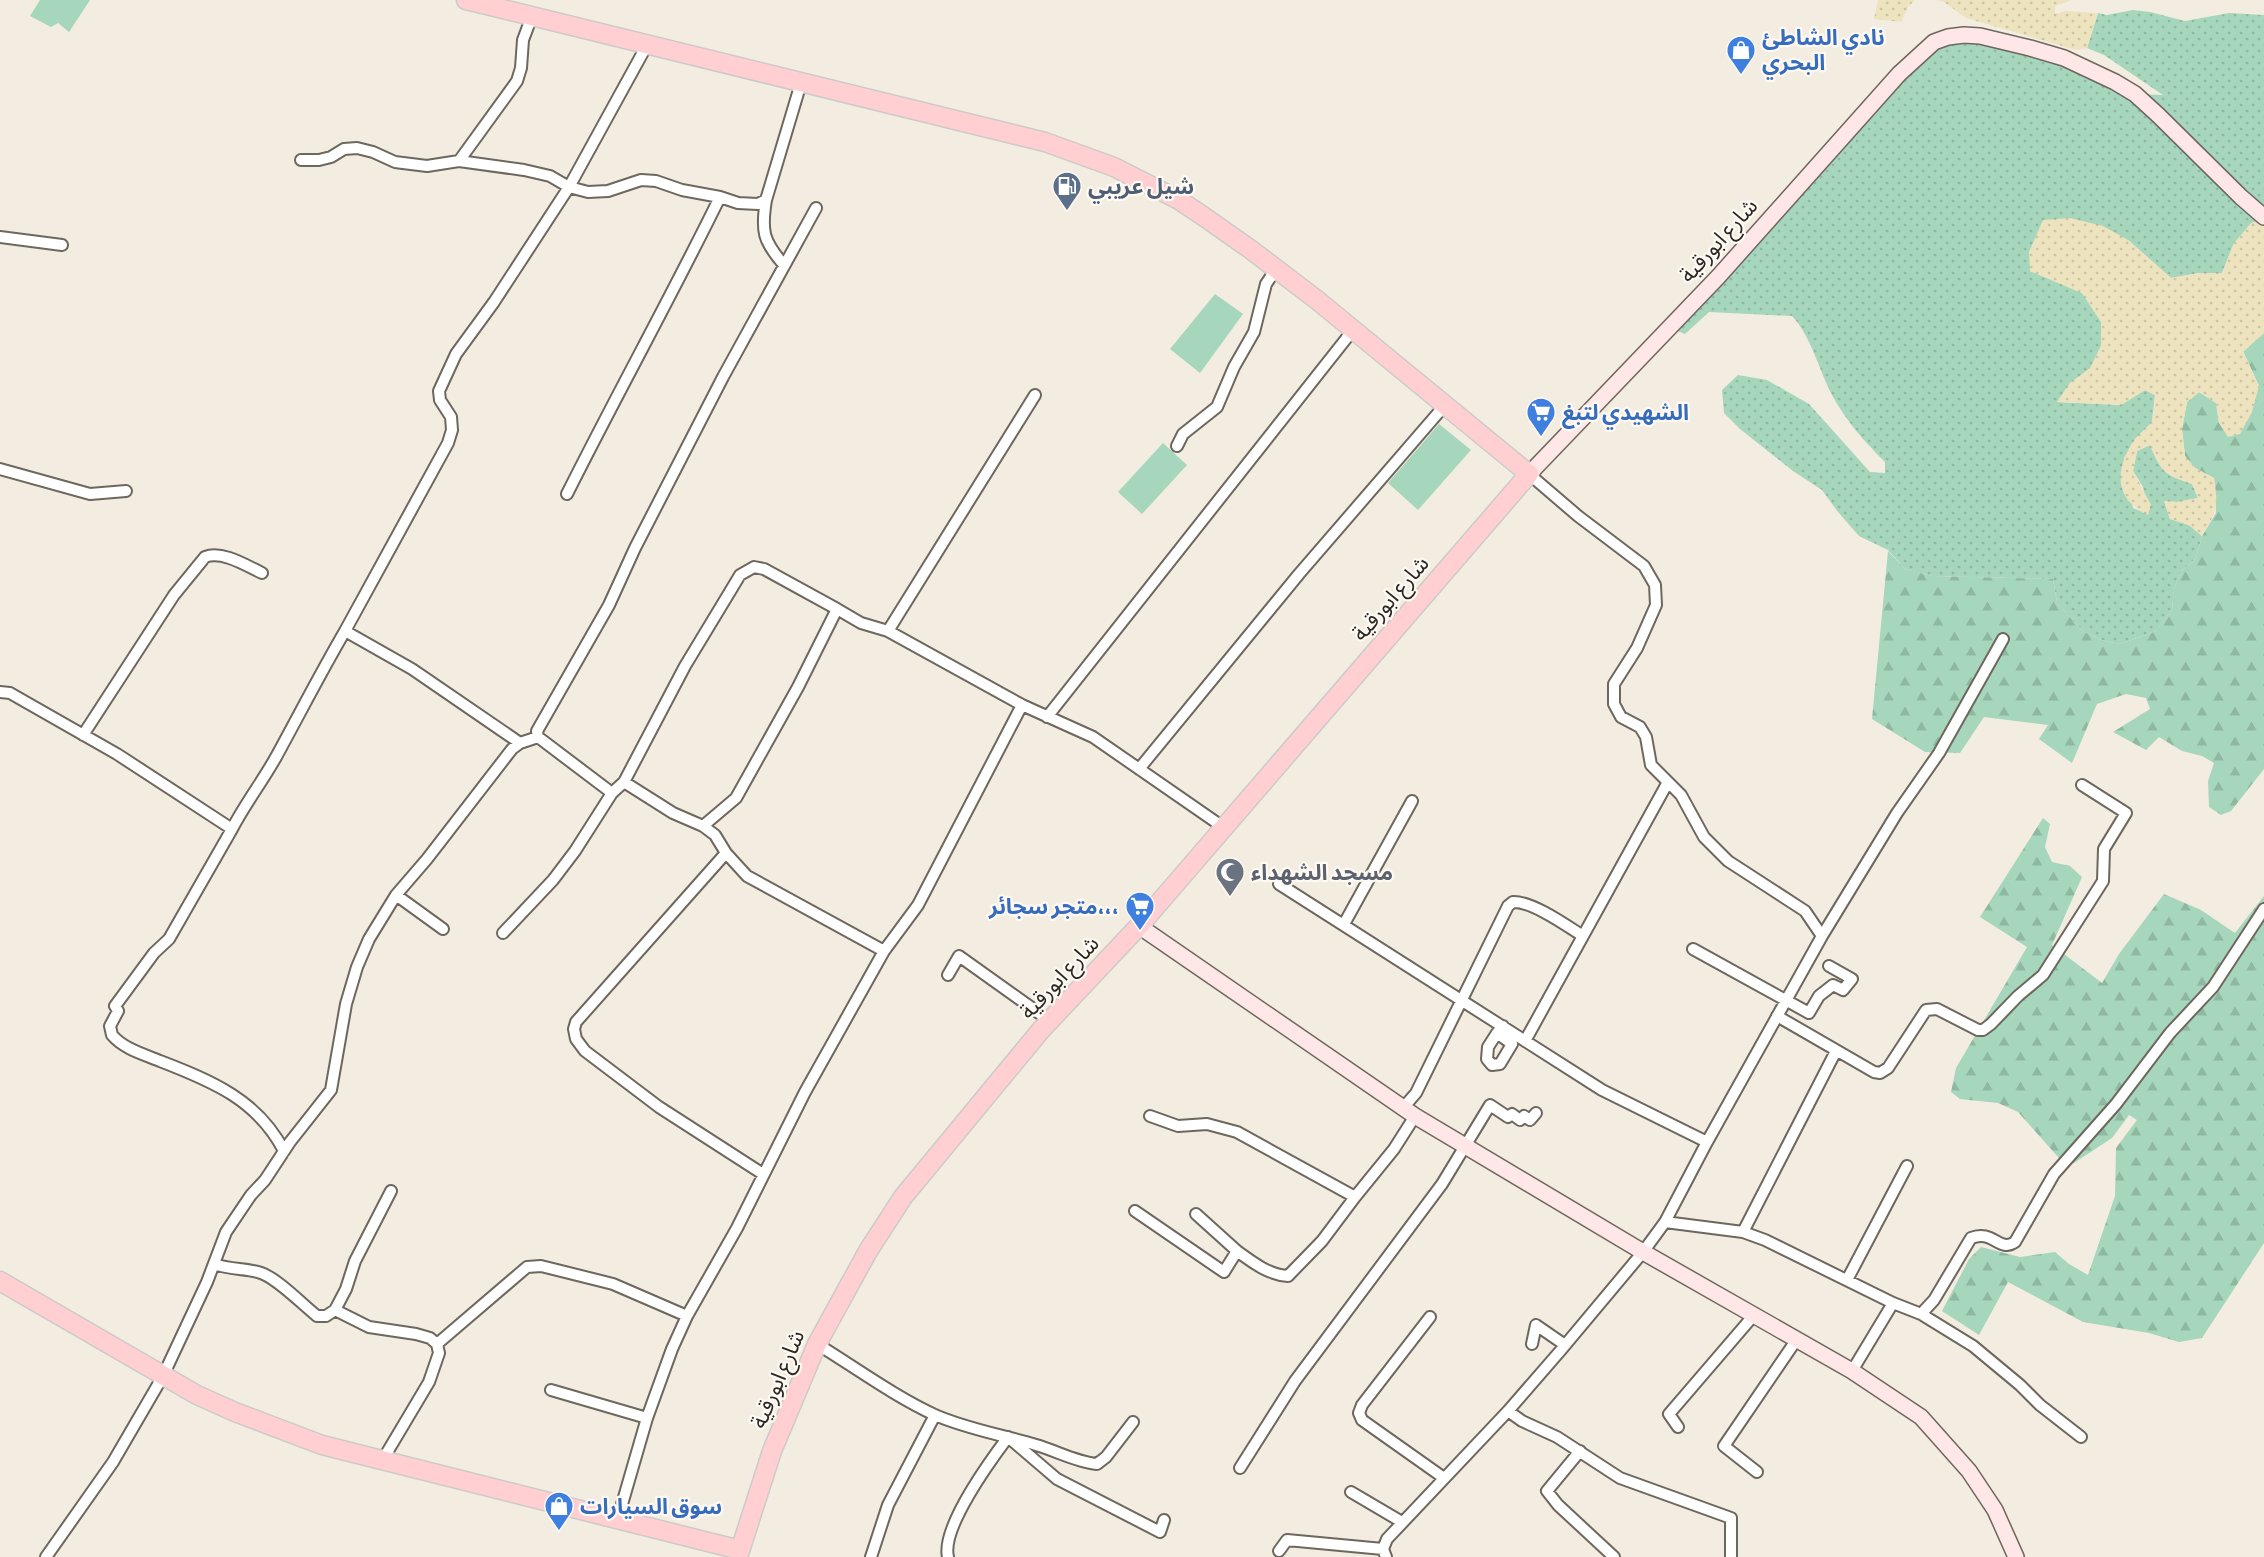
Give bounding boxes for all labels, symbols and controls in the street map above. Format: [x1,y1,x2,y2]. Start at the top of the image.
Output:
place label: نادي الشاطئ البحري [1762,25,1885,80]
shop icon: نادي الشاطئ البحري [1725,34,1757,76]
fuel station icon: شيل عريبي [1051,170,1083,212]
place label: شيل عريبي [1088,174,1194,204]
street label: شارع ابورقية [1674,193,1765,290]
supermarket icon: الشهيدي لتبغ [1525,396,1557,438]
place label: الشهيدي لتبغ [1562,400,1689,430]
street label: شارع ابورقية [1347,551,1437,648]
mosque icon: مسجد الشهداء [1214,856,1246,898]
place label: مسجد الشهداء [1251,860,1393,887]
supermarket icon: متجر سجائر،،، [1124,890,1156,932]
place label: متجر سجائر،،، [988,894,1119,921]
street label: شارع ابورقية [1015,931,1107,1027]
street label: شارع ابورقية [746,1326,813,1434]
shop icon: سوق السيارات [543,1490,575,1532]
place label: سوق السيارات [580,1494,722,1521]

